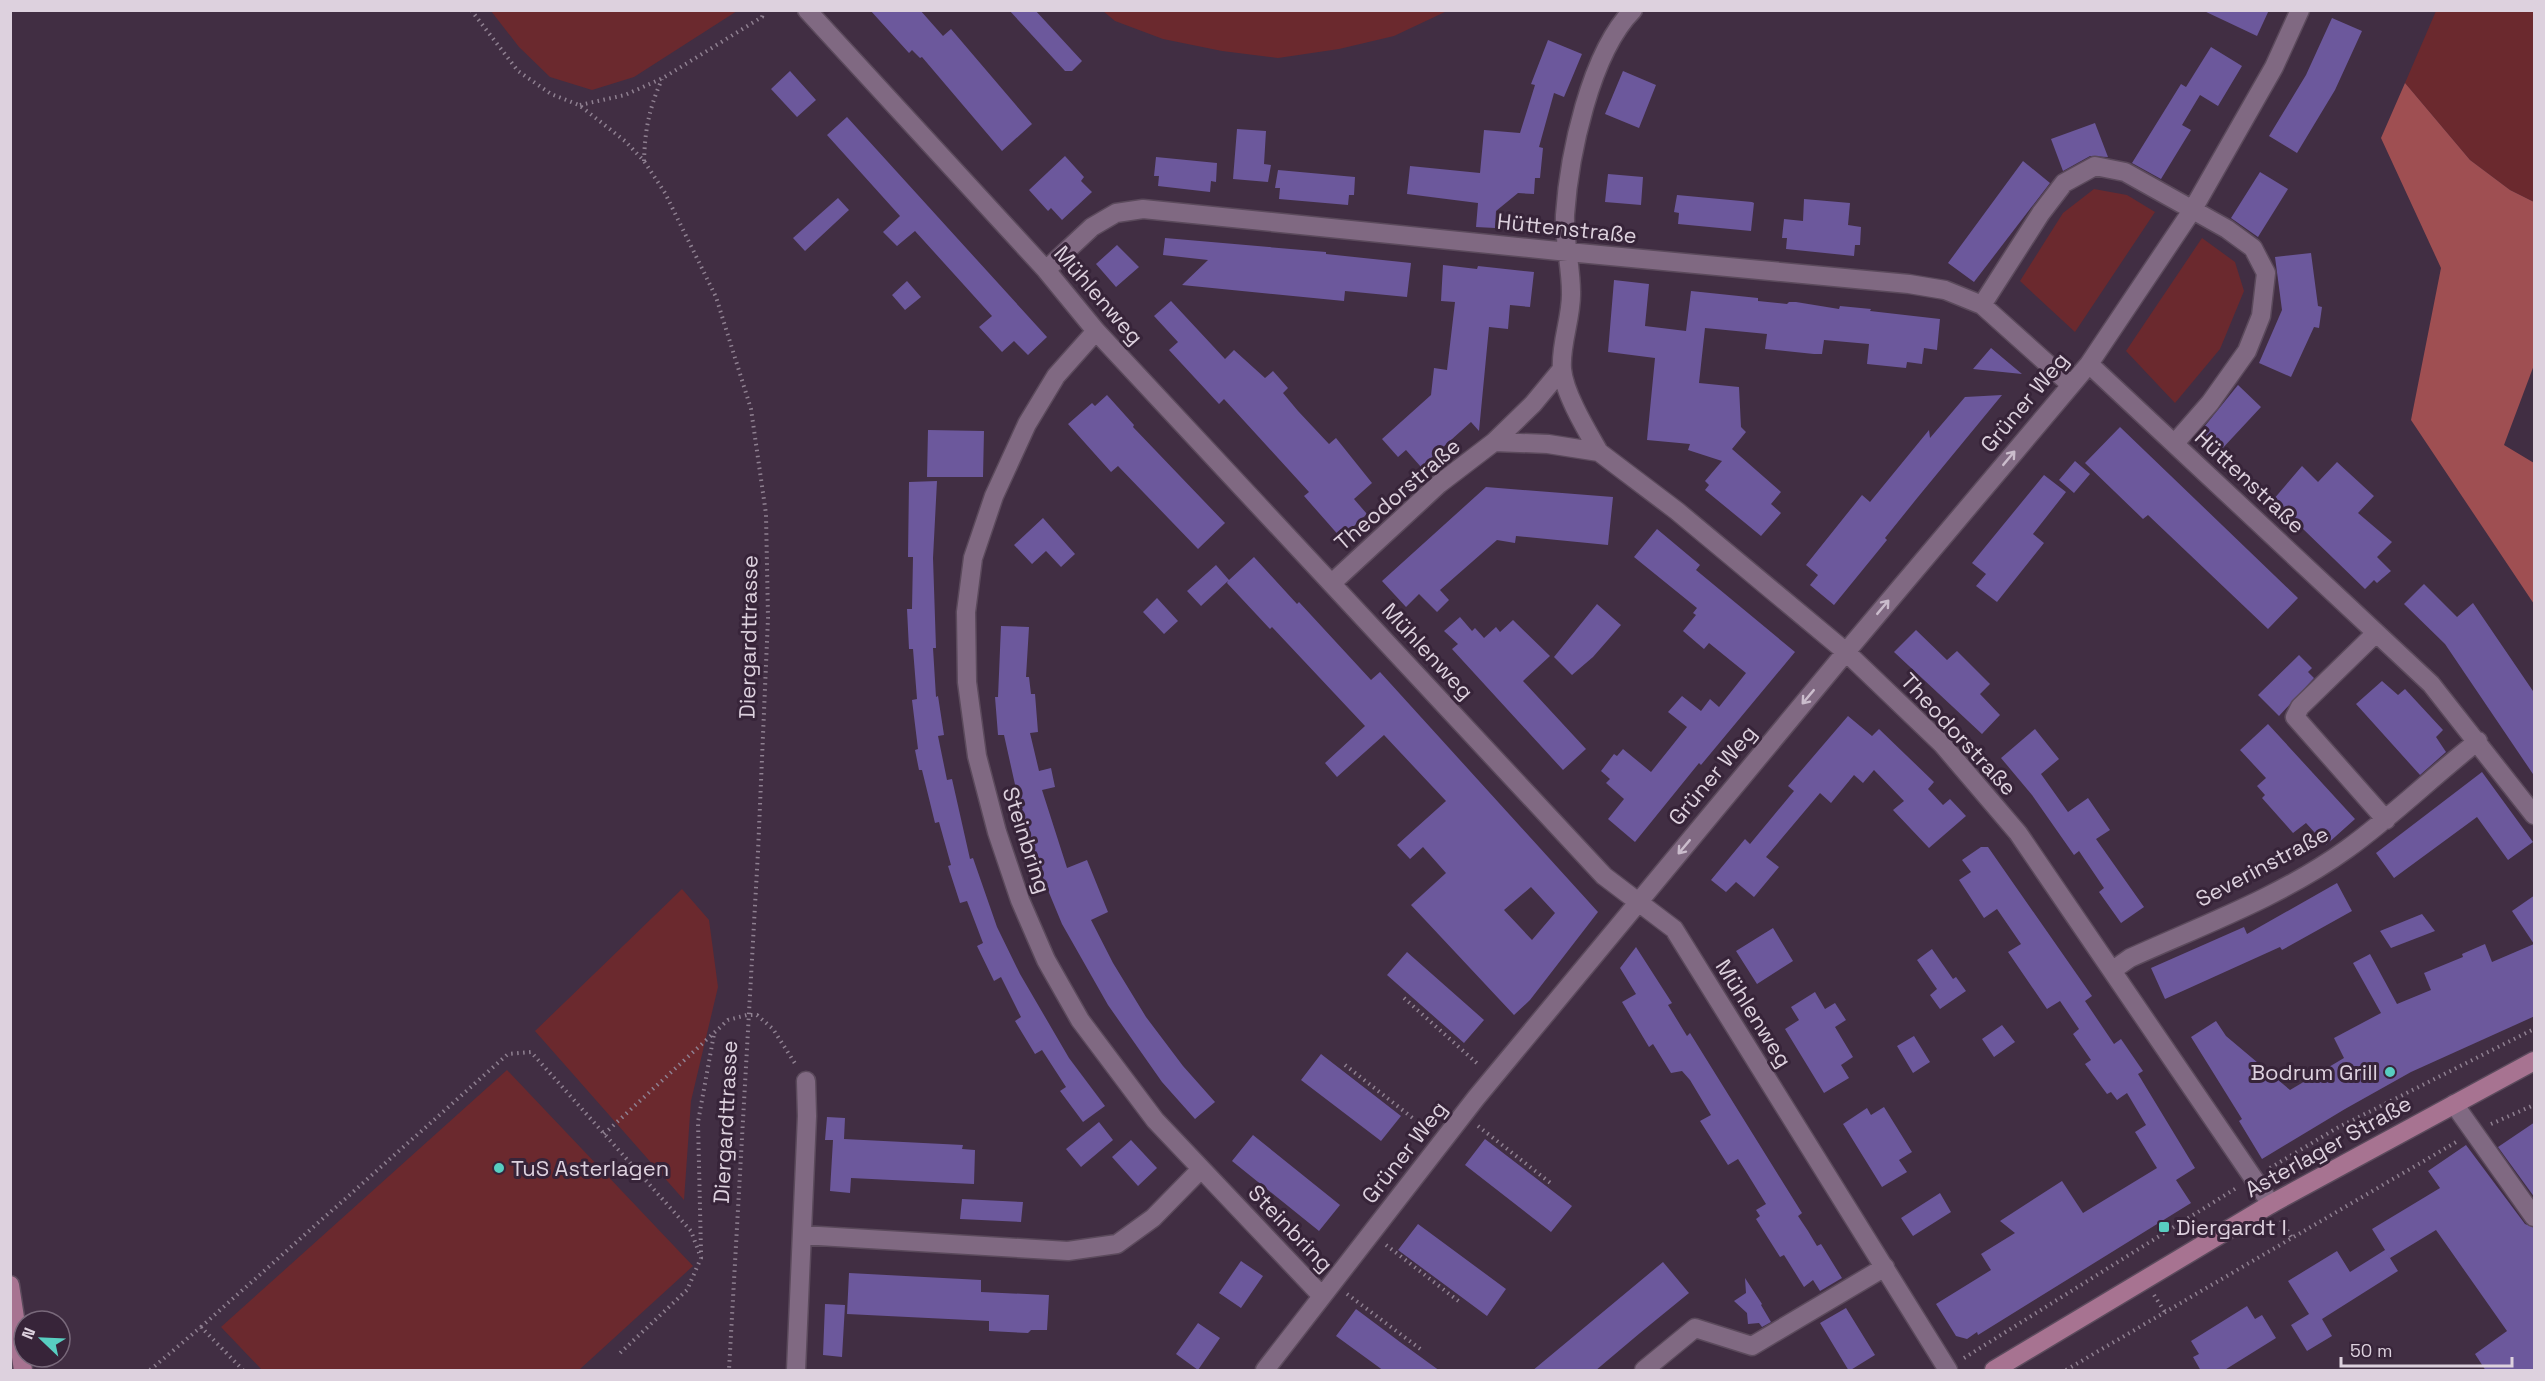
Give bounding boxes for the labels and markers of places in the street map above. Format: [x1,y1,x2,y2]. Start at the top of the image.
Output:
place label: Bodrum Grill [2250,1058,2378,1086]
marker: Bodrum Grill [2383,1065,2397,1079]
place label: TuS Asterlagen [511,1154,669,1182]
marker: TuS Asterlagen [492,1161,506,1175]
place label: Diergardt I [2176,1213,2287,1241]
marker: Diergardt I [2157,1220,2171,1234]

